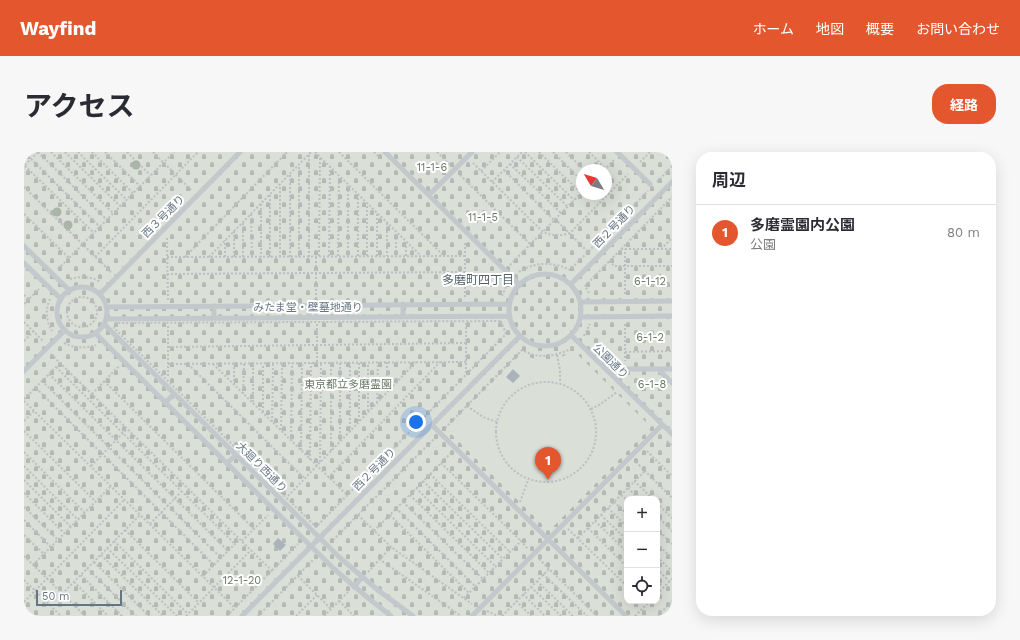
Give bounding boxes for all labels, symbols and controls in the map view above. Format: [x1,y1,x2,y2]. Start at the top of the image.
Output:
text: Wayfind [20,17,96,40]
text: ホーム [752,21,794,37]
text: 地図 [816,21,844,37]
text: 概要 [866,21,894,37]
text: お問い合わせ [916,21,1000,37]
button: 経路 [932,84,996,124]
text: アクセス [24,90,135,123]
park label: 11-1-6 [417,161,447,174]
north arrow [576,164,612,200]
text: 周辺 [712,170,746,190]
street label: 西３号通り [139,192,187,240]
street label: 西２号通り [591,202,638,251]
park label: 11-1-5 [468,211,498,224]
text: 多磨霊園内公園 [750,216,855,234]
text: 1 [722,225,728,240]
text: 80 m [947,225,980,240]
text: 公園 [750,237,776,252]
district label: 多磨町四丁目 [442,273,514,287]
park label: 6-1-12 [634,275,666,288]
street label: みたま堂・壁墓地通り [253,301,363,314]
park label: 6-1-2 [636,331,664,344]
street label: 公園通り [590,341,631,382]
park label: 東京都立多磨霊園 [304,378,392,391]
park label: 6-1-8 [638,378,666,391]
your location [406,412,426,432]
street label: 大廻り西通り [234,439,290,495]
street label: 西２号通り [350,445,398,493]
pin: 1 [535,447,561,480]
map controls [624,496,660,604]
button: + [624,496,660,532]
button: − [624,532,660,568]
button: locate [624,568,660,604]
park label: 12-1-20 [223,574,261,587]
scale bar [36,588,122,607]
text: 50 m [42,590,69,603]

